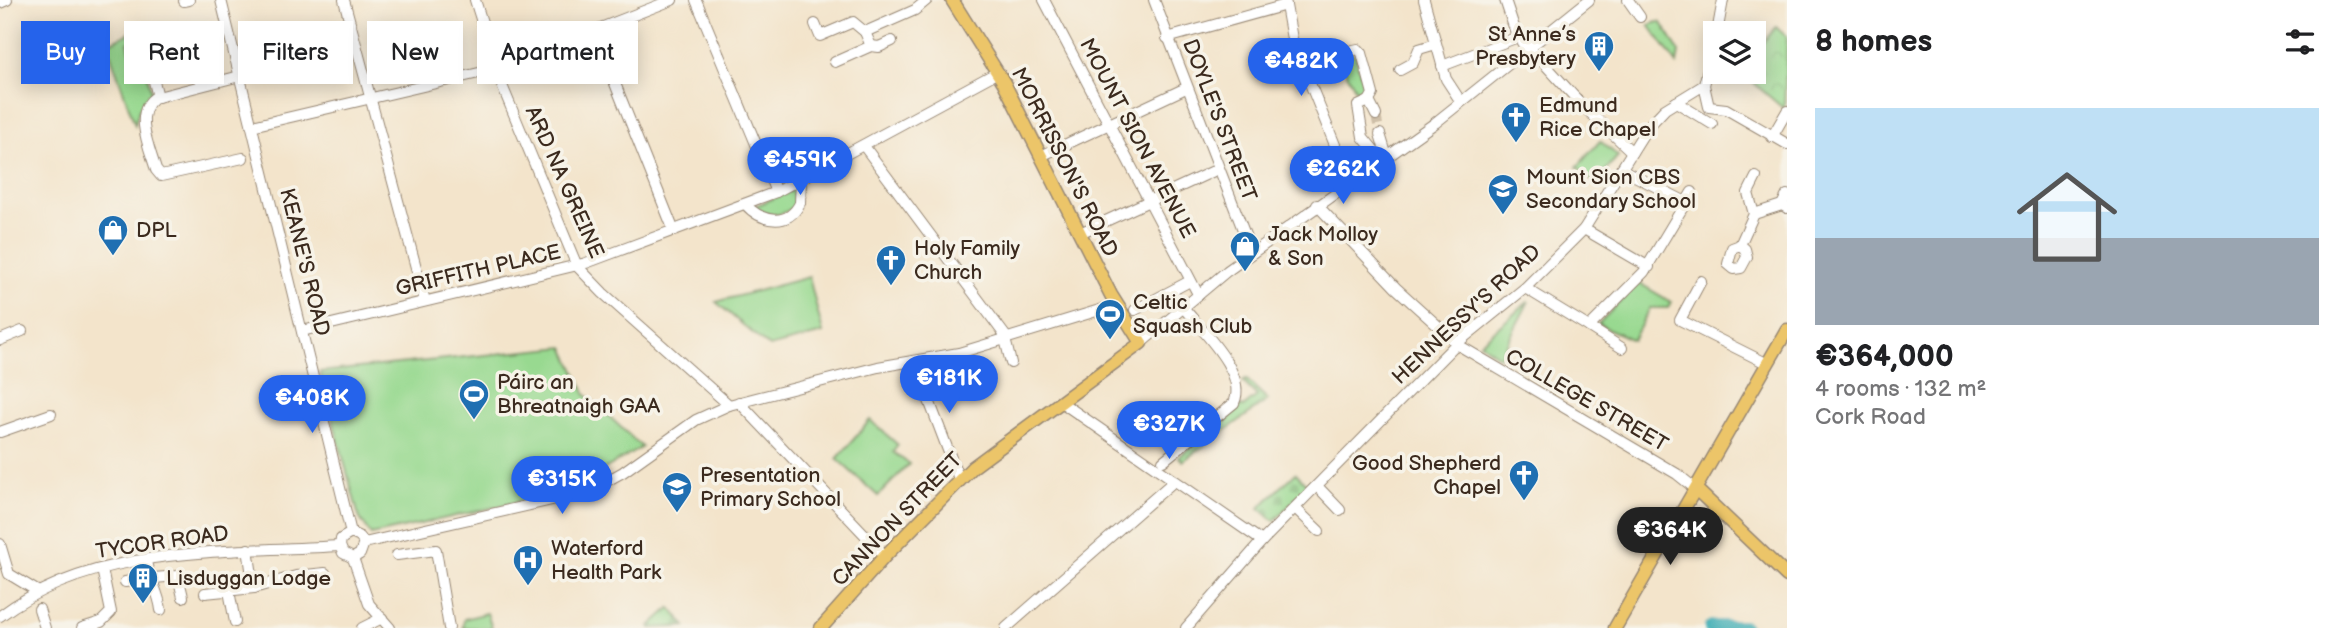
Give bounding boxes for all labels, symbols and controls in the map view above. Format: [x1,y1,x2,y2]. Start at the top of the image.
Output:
chip: Buy [21,21,110,84]
chip: Rent [124,21,224,84]
chip: Filters [238,21,353,84]
chip: New [367,21,463,84]
chip: Apartment [477,21,638,84]
map controls [1703,21,1766,84]
button: layers [1703,21,1766,84]
place label: St Anne’s Presbytery [1475,22,1577,71]
icon: filters [2281,23,2319,61]
text: 8 homes [1815,24,1932,60]
building icon: St Anne’s Presbytery [1582,29,1616,73]
street label: MOUNT SION AVENUE [1074,34,1201,242]
street label: DOYLE'S STREET [1177,36,1262,205]
pin: €482K [1252,38,1350,98]
text: €482K [1264,47,1338,75]
street label: MORRISSON'S ROAD [1006,63,1123,261]
place label: Edmund Rice Chapel [1539,93,1656,142]
church icon: Edmund Rice Chapel [1499,100,1533,144]
street label: ARD NA GREINE [520,102,609,262]
pin: €459K [751,138,849,197]
text: €459K [763,146,837,174]
pin: €262K [1294,146,1392,206]
icon: home [2004,154,2130,280]
text: €262K [1306,155,1380,183]
place label: Mount Sion CBS Secondary School [1526,165,1696,214]
school or university icon: Mount Sion CBS Secondary School [1486,172,1520,216]
street label: KEANE'S ROAD [274,186,335,339]
shop icon: DPL [96,213,130,257]
place label: DPL [136,218,177,243]
place label: Jack Molloy & Son [1268,222,1378,271]
shop icon: Jack Molloy & Son [1228,229,1262,273]
place label: Holy Family Church [914,236,1020,285]
street label: GRIFFITH PLACE [393,239,563,302]
street label: HENNESSY'S ROAD [1387,239,1546,390]
church icon: Holy Family Church [874,243,908,287]
place label: Celtic Squash Club [1133,290,1253,339]
sports icon: Celtic Squash Club [1093,297,1127,341]
text: €364,000 [1815,339,1954,375]
street label: COLLEGE STREET [1501,344,1673,457]
pin: €181K [900,356,998,415]
text: €181K [916,364,982,392]
place label: Páirc an Bhreatnaigh GAA [497,370,660,419]
text: 4 rooms · 132 m² [1815,375,1986,403]
pin: €408K [263,376,361,435]
sports icon: Páirc an Bhreatnaigh GAA [457,377,491,421]
text: €408K [275,384,349,412]
pin: €327K [1120,402,1218,461]
text: Cork Road [1815,403,1926,431]
text: €327K [1133,410,1205,438]
street label: CANNON STREET [827,447,968,592]
place label: Good Shepherd Chapel [1352,451,1501,500]
pin: €315K [513,456,611,516]
church icon: Good Shepherd Chapel [1507,458,1541,502]
place label: Presentation Primary School [700,463,841,512]
text: €315K [527,465,597,493]
school or university icon: Presentation Primary School [660,470,694,514]
pin: €364K [1621,508,1719,567]
text: €364K [1633,516,1707,544]
street label: TYCOR ROAD [94,521,230,564]
place label: Waterford Health Park [551,536,662,585]
hospital icon: Waterford Health Park [511,543,545,587]
building icon: Lisduggan Lodge [126,561,160,605]
place label: Lisduggan Lodge [166,566,331,591]

